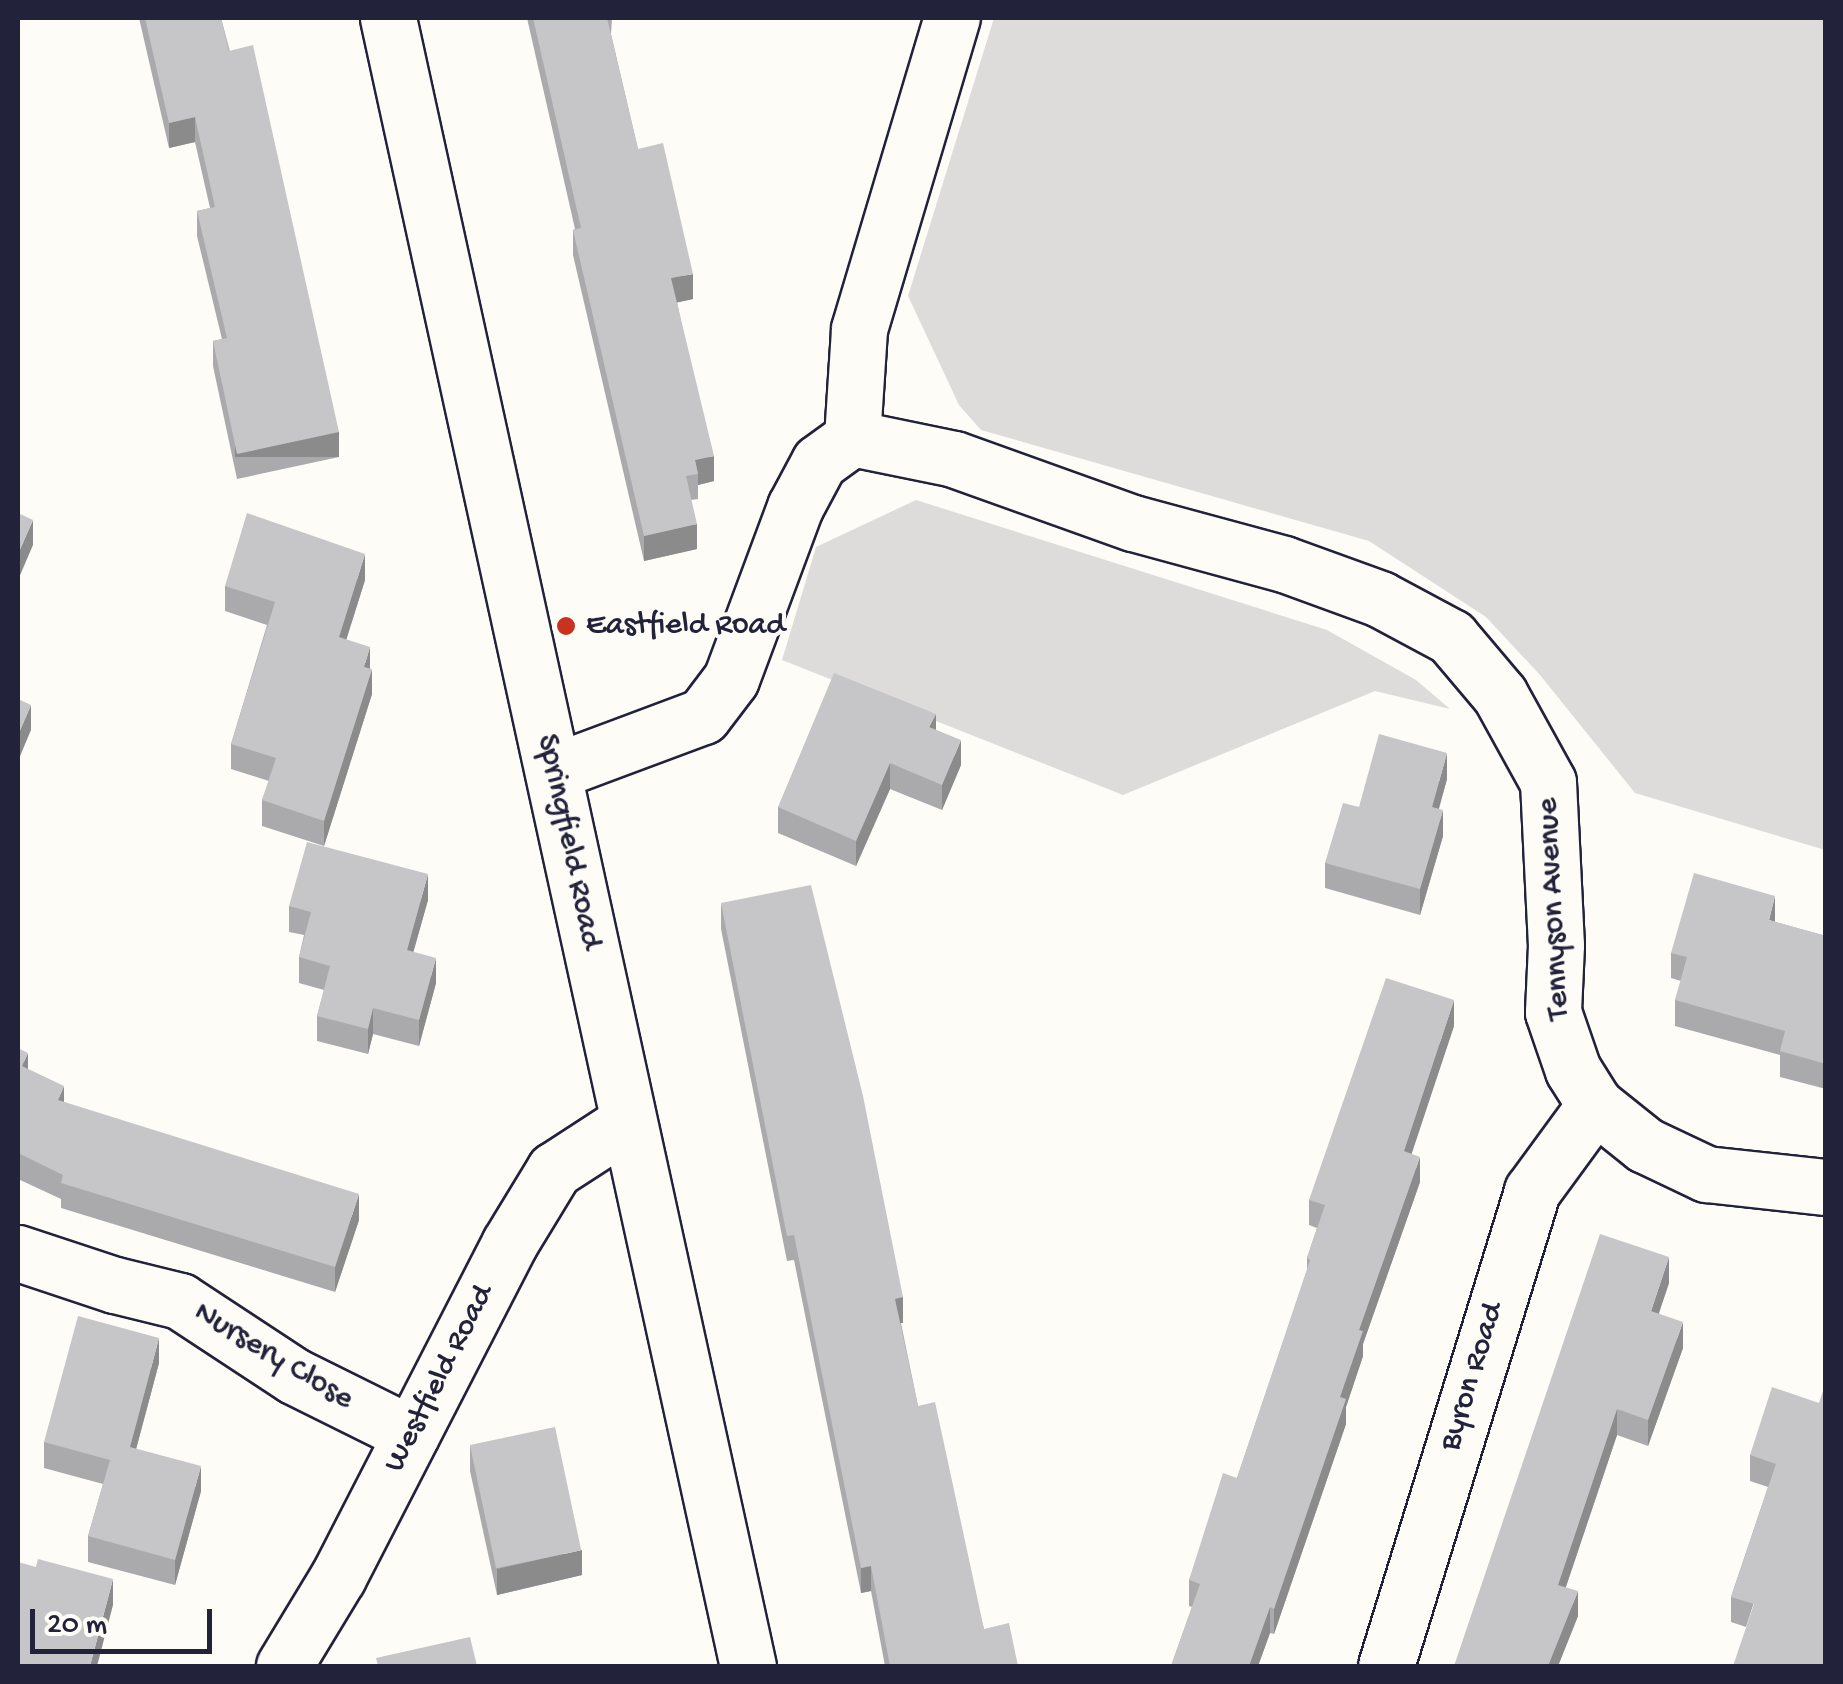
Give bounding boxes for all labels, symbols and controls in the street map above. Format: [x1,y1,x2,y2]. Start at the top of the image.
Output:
place label: Eastfield Road [586,607,785,645]
marker: Eastfield Road [555,615,577,637]
street label: Springfield Road [526,731,610,953]
street label: Tennyson Avenue [1530,797,1580,1021]
street label: Westfield Road [376,1279,504,1479]
street label: Nursery Close [186,1294,360,1420]
street label: Byron Road [1432,1298,1514,1456]
scale bar [35,1589,218,1651]
text: 20 m [47,1609,107,1644]

